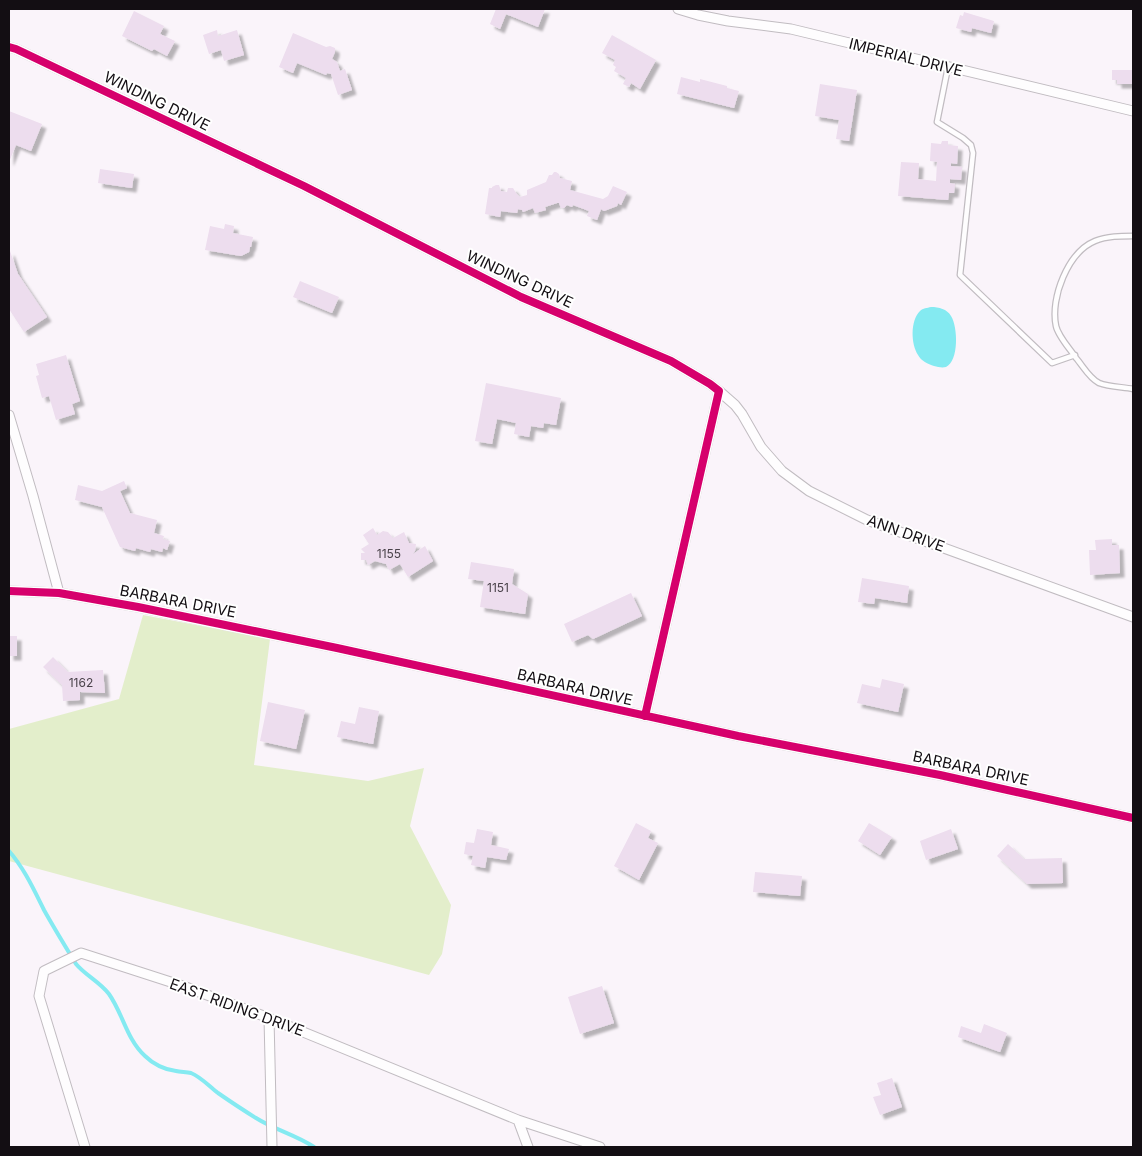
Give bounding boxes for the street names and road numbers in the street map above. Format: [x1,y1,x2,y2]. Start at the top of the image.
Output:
street label: IMPERIAL DRIVE [847,34,965,80]
street label: WINDING DRIVE [101,67,213,135]
street label: WINDING DRIVE [464,246,576,312]
street label: ANN DRIVE [865,510,947,556]
street label: BARBARA DRIVE [118,580,238,622]
street label: BARBARA DRIVE [515,664,635,710]
street label: BARBARA DRIVE [911,746,1031,790]
street label: EAST RIDING DRIVE [167,974,307,1040]

